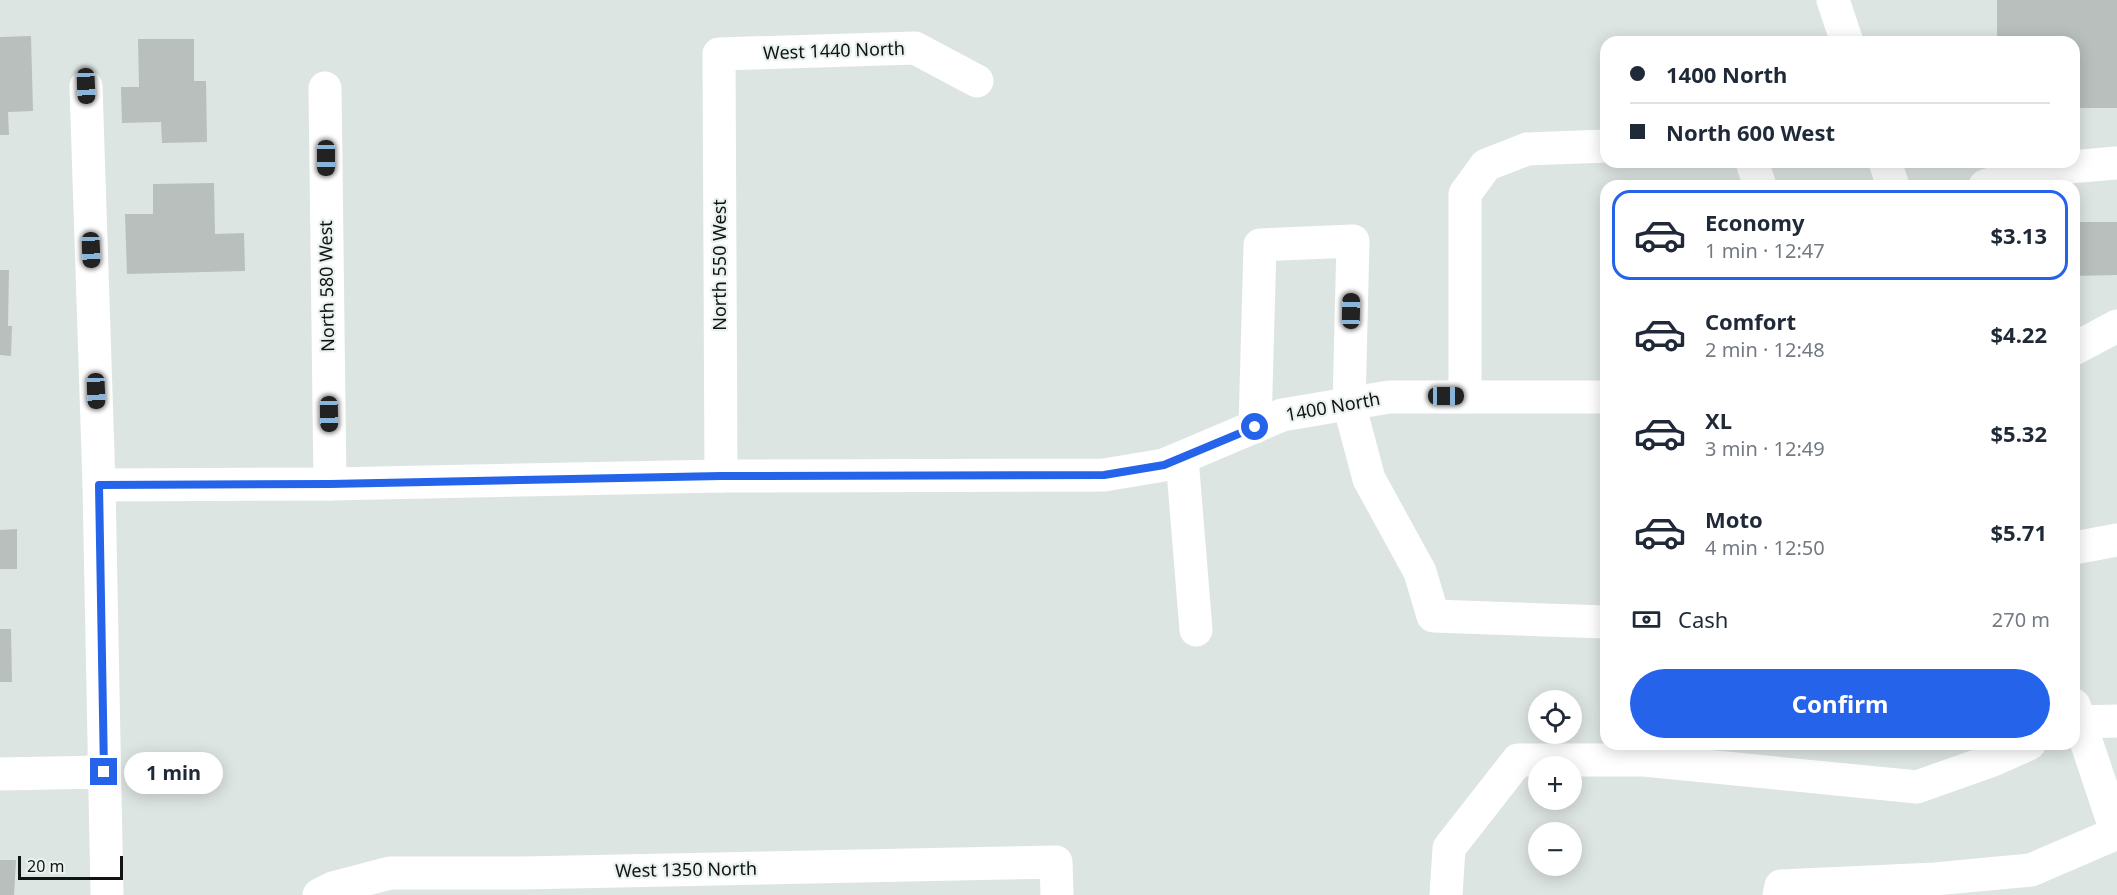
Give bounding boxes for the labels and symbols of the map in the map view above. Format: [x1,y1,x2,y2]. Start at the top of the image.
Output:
street label: West 1440 North [763,36,905,64]
car [76,68,96,104]
car [317,140,335,176]
street label: North 550 West [707,199,731,331]
street label: North 580 West [313,220,339,352]
car [81,232,101,268]
car [1342,293,1360,329]
car [86,373,106,409]
street label: 1400 North [1284,386,1382,426]
car [1428,387,1464,405]
car [320,396,338,432]
route start [1241,413,1268,440]
callout: 1 min [125,751,224,793]
route end [90,758,117,785]
scale bar [18,853,123,880]
street label: West 1350 North [615,856,757,882]

